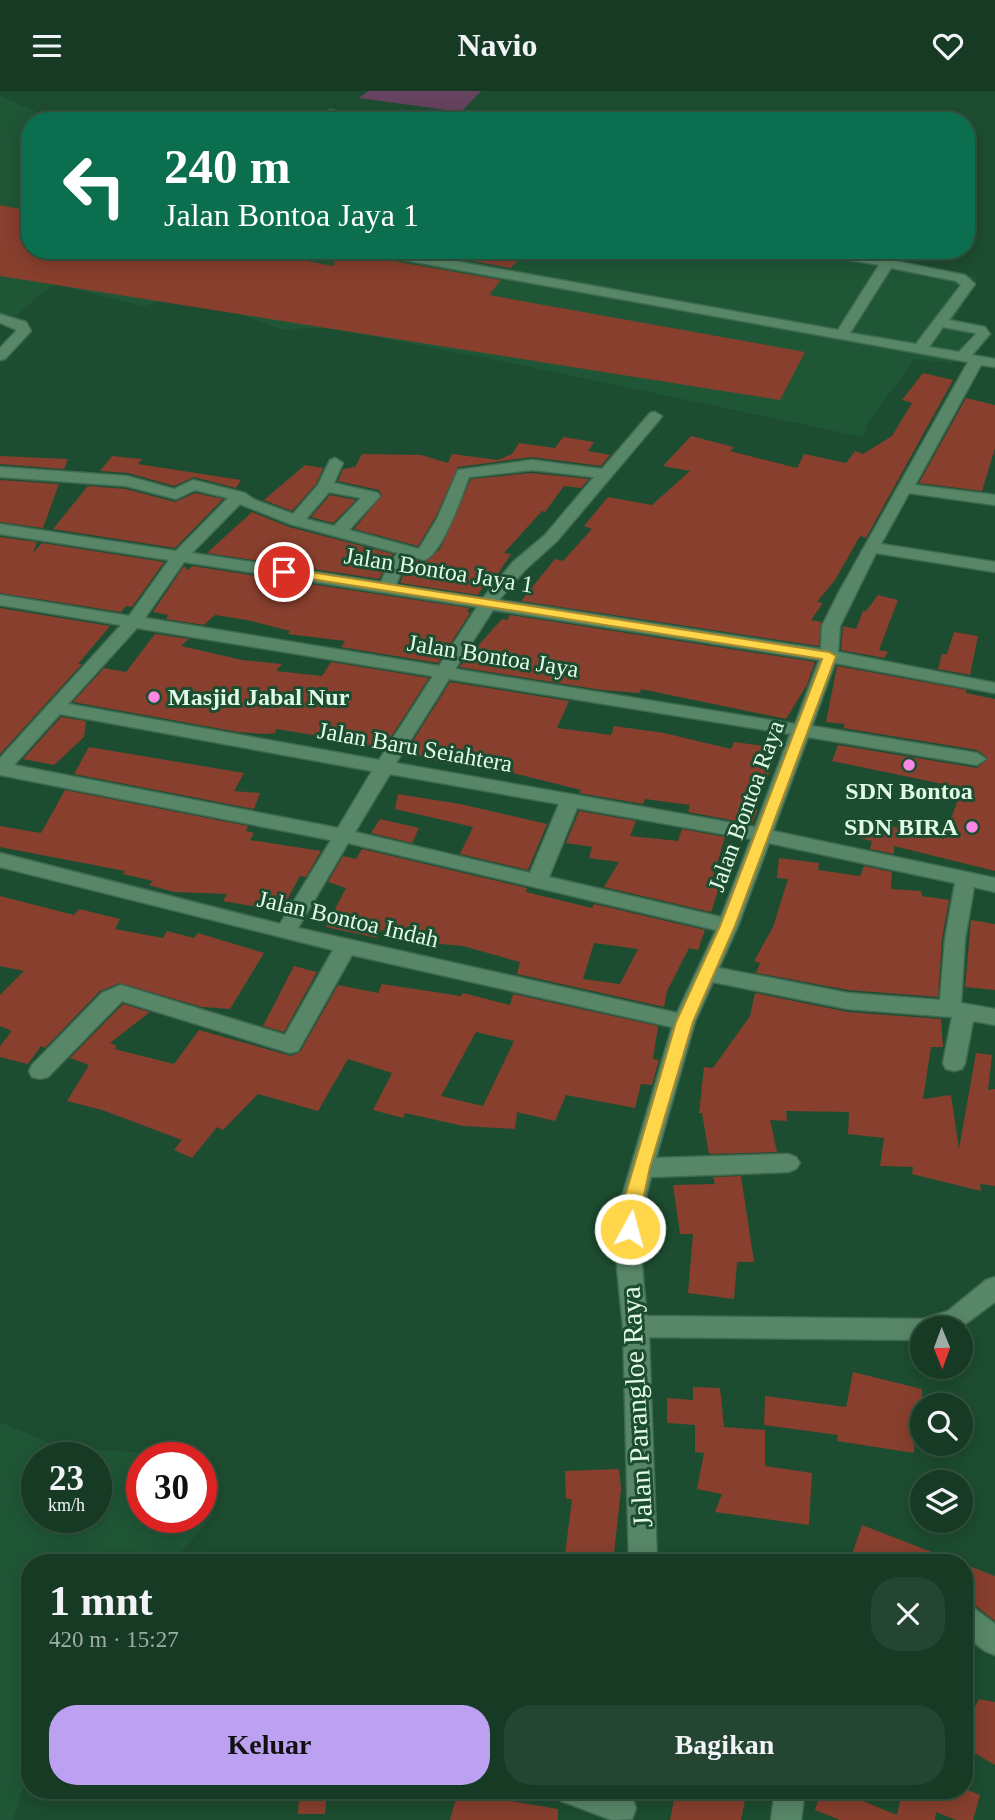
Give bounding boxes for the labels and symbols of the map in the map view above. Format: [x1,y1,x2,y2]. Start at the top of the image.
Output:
pin [254,542,314,602]
street label: Jalan Bontoa Jaya 1 [342,542,536,598]
street label: Jalan Bontoa Jaya [405,630,581,682]
place label: Masjid Jabal Nur [168,684,350,710]
marker: Masjid Jabal Nur [146,689,162,705]
street label: Jalan Baru Seiahtera [316,717,515,777]
street label: Jalan Bontoa Raya [703,717,789,895]
marker: SDN Bontoa [901,757,917,773]
place label: SDN Bontoa [845,778,973,804]
place label: SDN BIRA [844,814,959,840]
marker: SDN BIRA [964,819,980,835]
street label: Jalan Bontoa Indah [255,885,441,953]
position arrow [593,1192,667,1266]
street label: Jalan Parangloe Raya [615,1285,658,1528]
north arrow [910,1316,973,1379]
speed limit sign: 30 [126,1442,217,1533]

